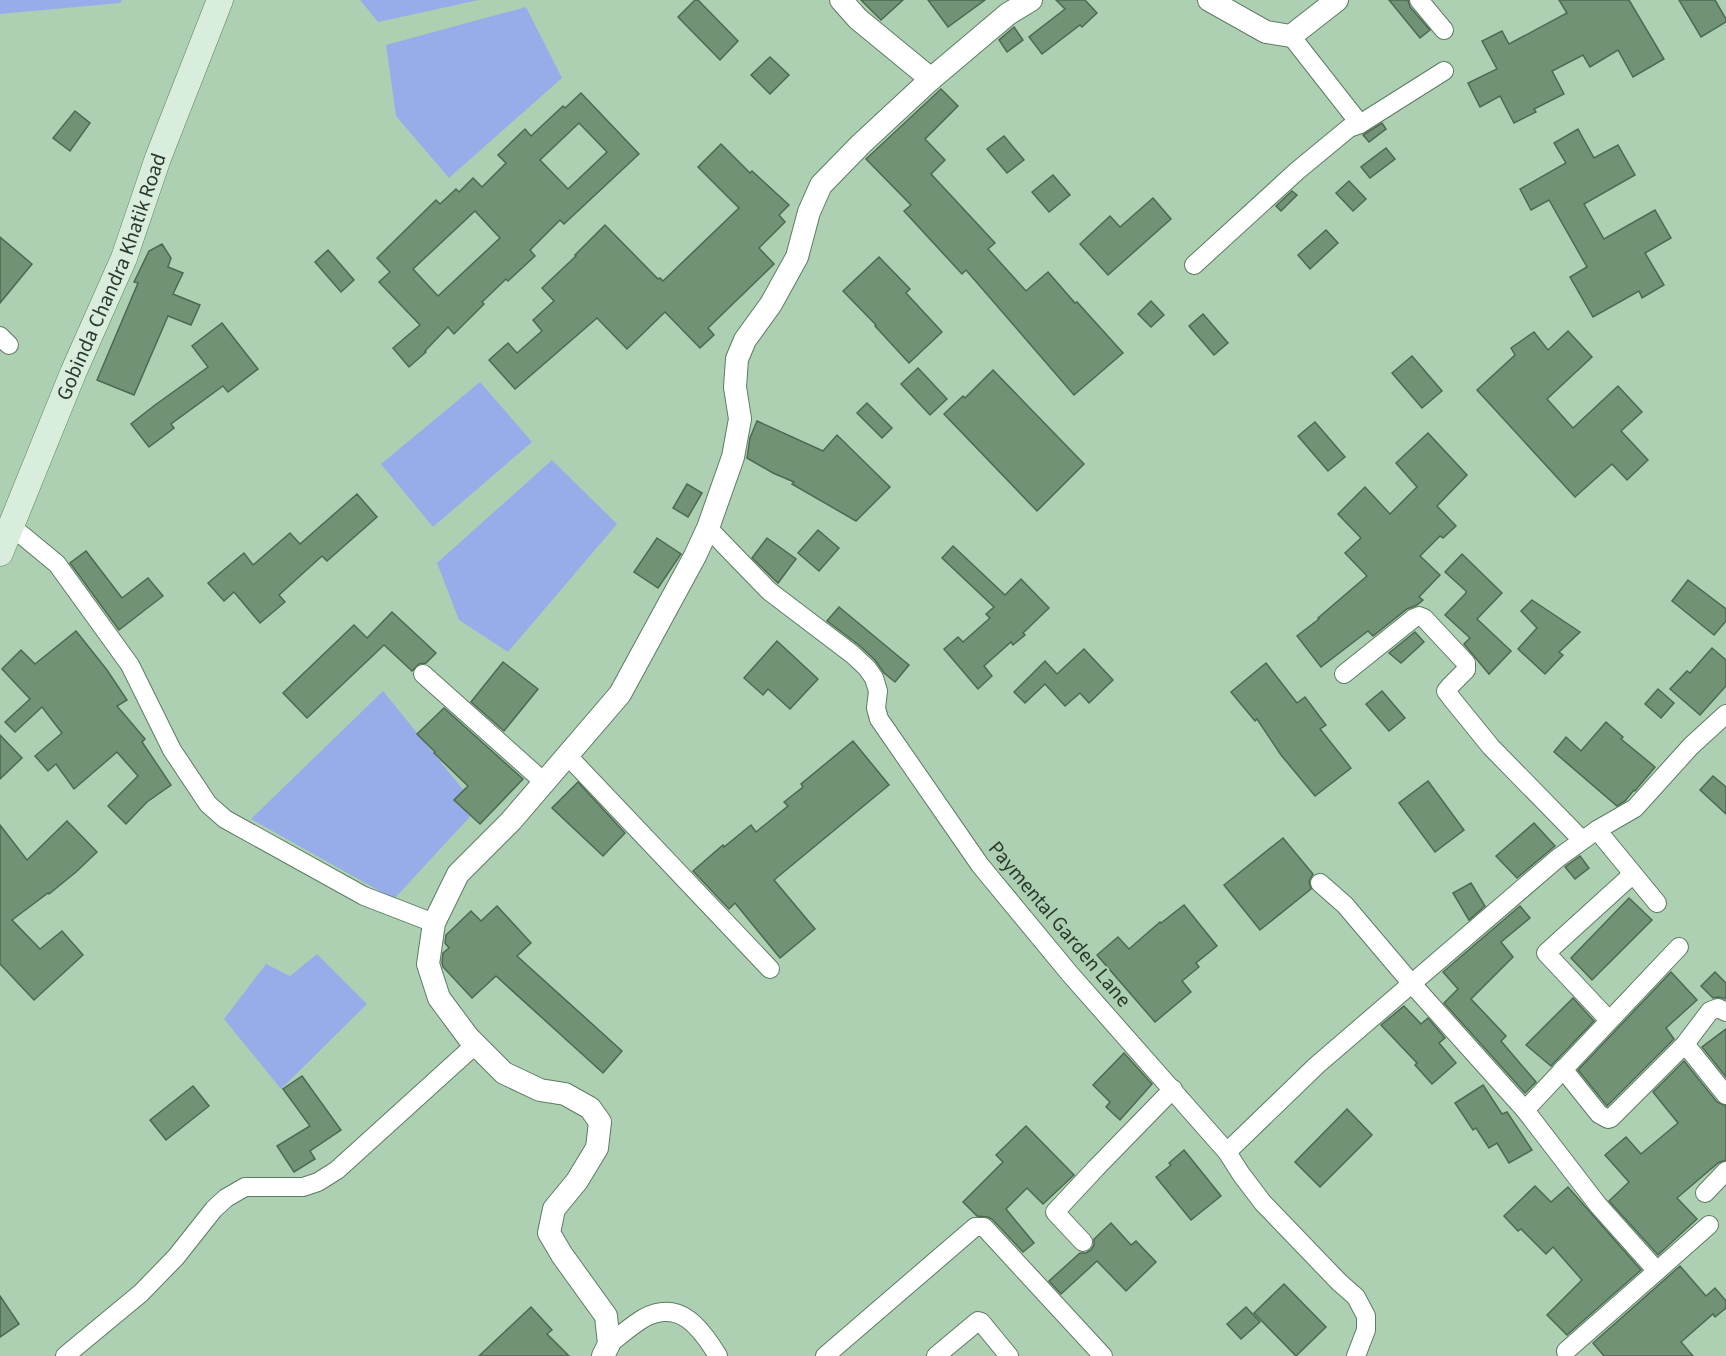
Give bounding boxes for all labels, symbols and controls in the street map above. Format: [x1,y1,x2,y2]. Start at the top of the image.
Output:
street label: Gobinda Chandra Khatik Road [49,149,174,405]
street label: Paymental Garden Lane [981,834,1139,1014]

